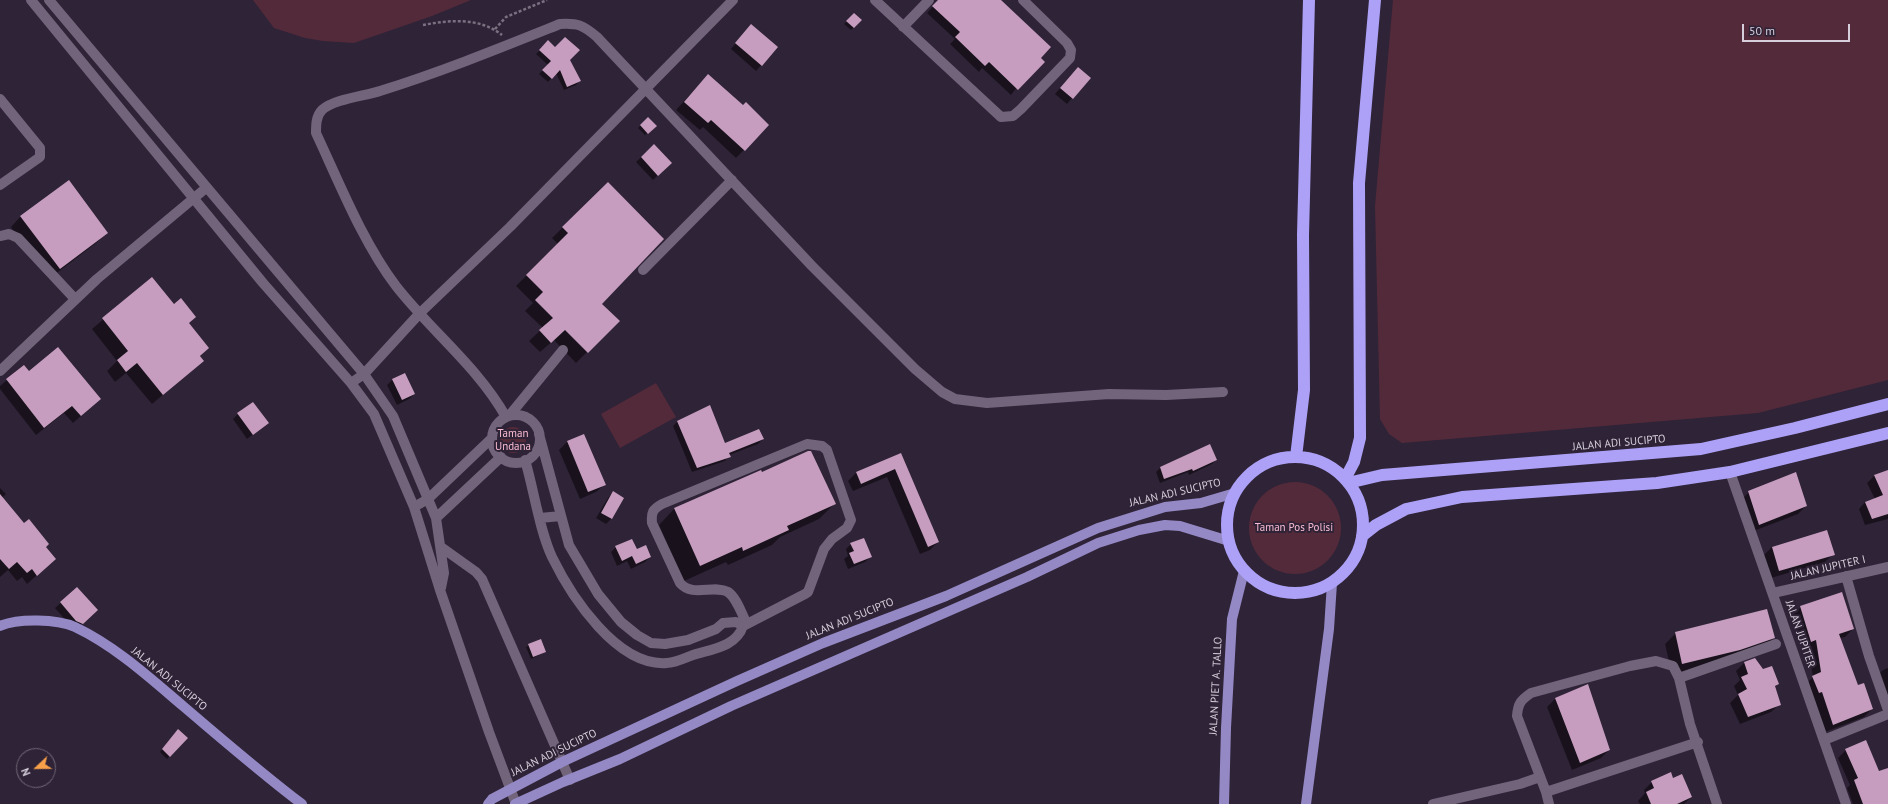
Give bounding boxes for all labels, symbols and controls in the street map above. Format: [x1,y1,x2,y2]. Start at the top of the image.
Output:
scale bar [1744,16,1852,42]
text: 50 m [1749,23,1775,38]
park label: Taman Undana [495,427,531,453]
street label: JALAN ADI SUCIPTO [1572,432,1666,454]
street label: JALAN ADI SUCIPTO [1128,476,1222,510]
park label: Taman Pos Polisi [1255,521,1333,535]
street label: JALAN JUPITER I [1789,553,1867,583]
street label: JALAN ADI SUCIPTO [804,595,896,643]
street label: JALAN JUPITER [1782,599,1818,669]
street label: JALAN PIET A. TALLO [1207,636,1225,736]
street label: JALAN ADI SUCIPTO [129,644,209,714]
street label: JALAN ADI SUCIPTO [509,727,599,779]
north arrow [16,748,56,788]
text: N [18,766,34,778]

